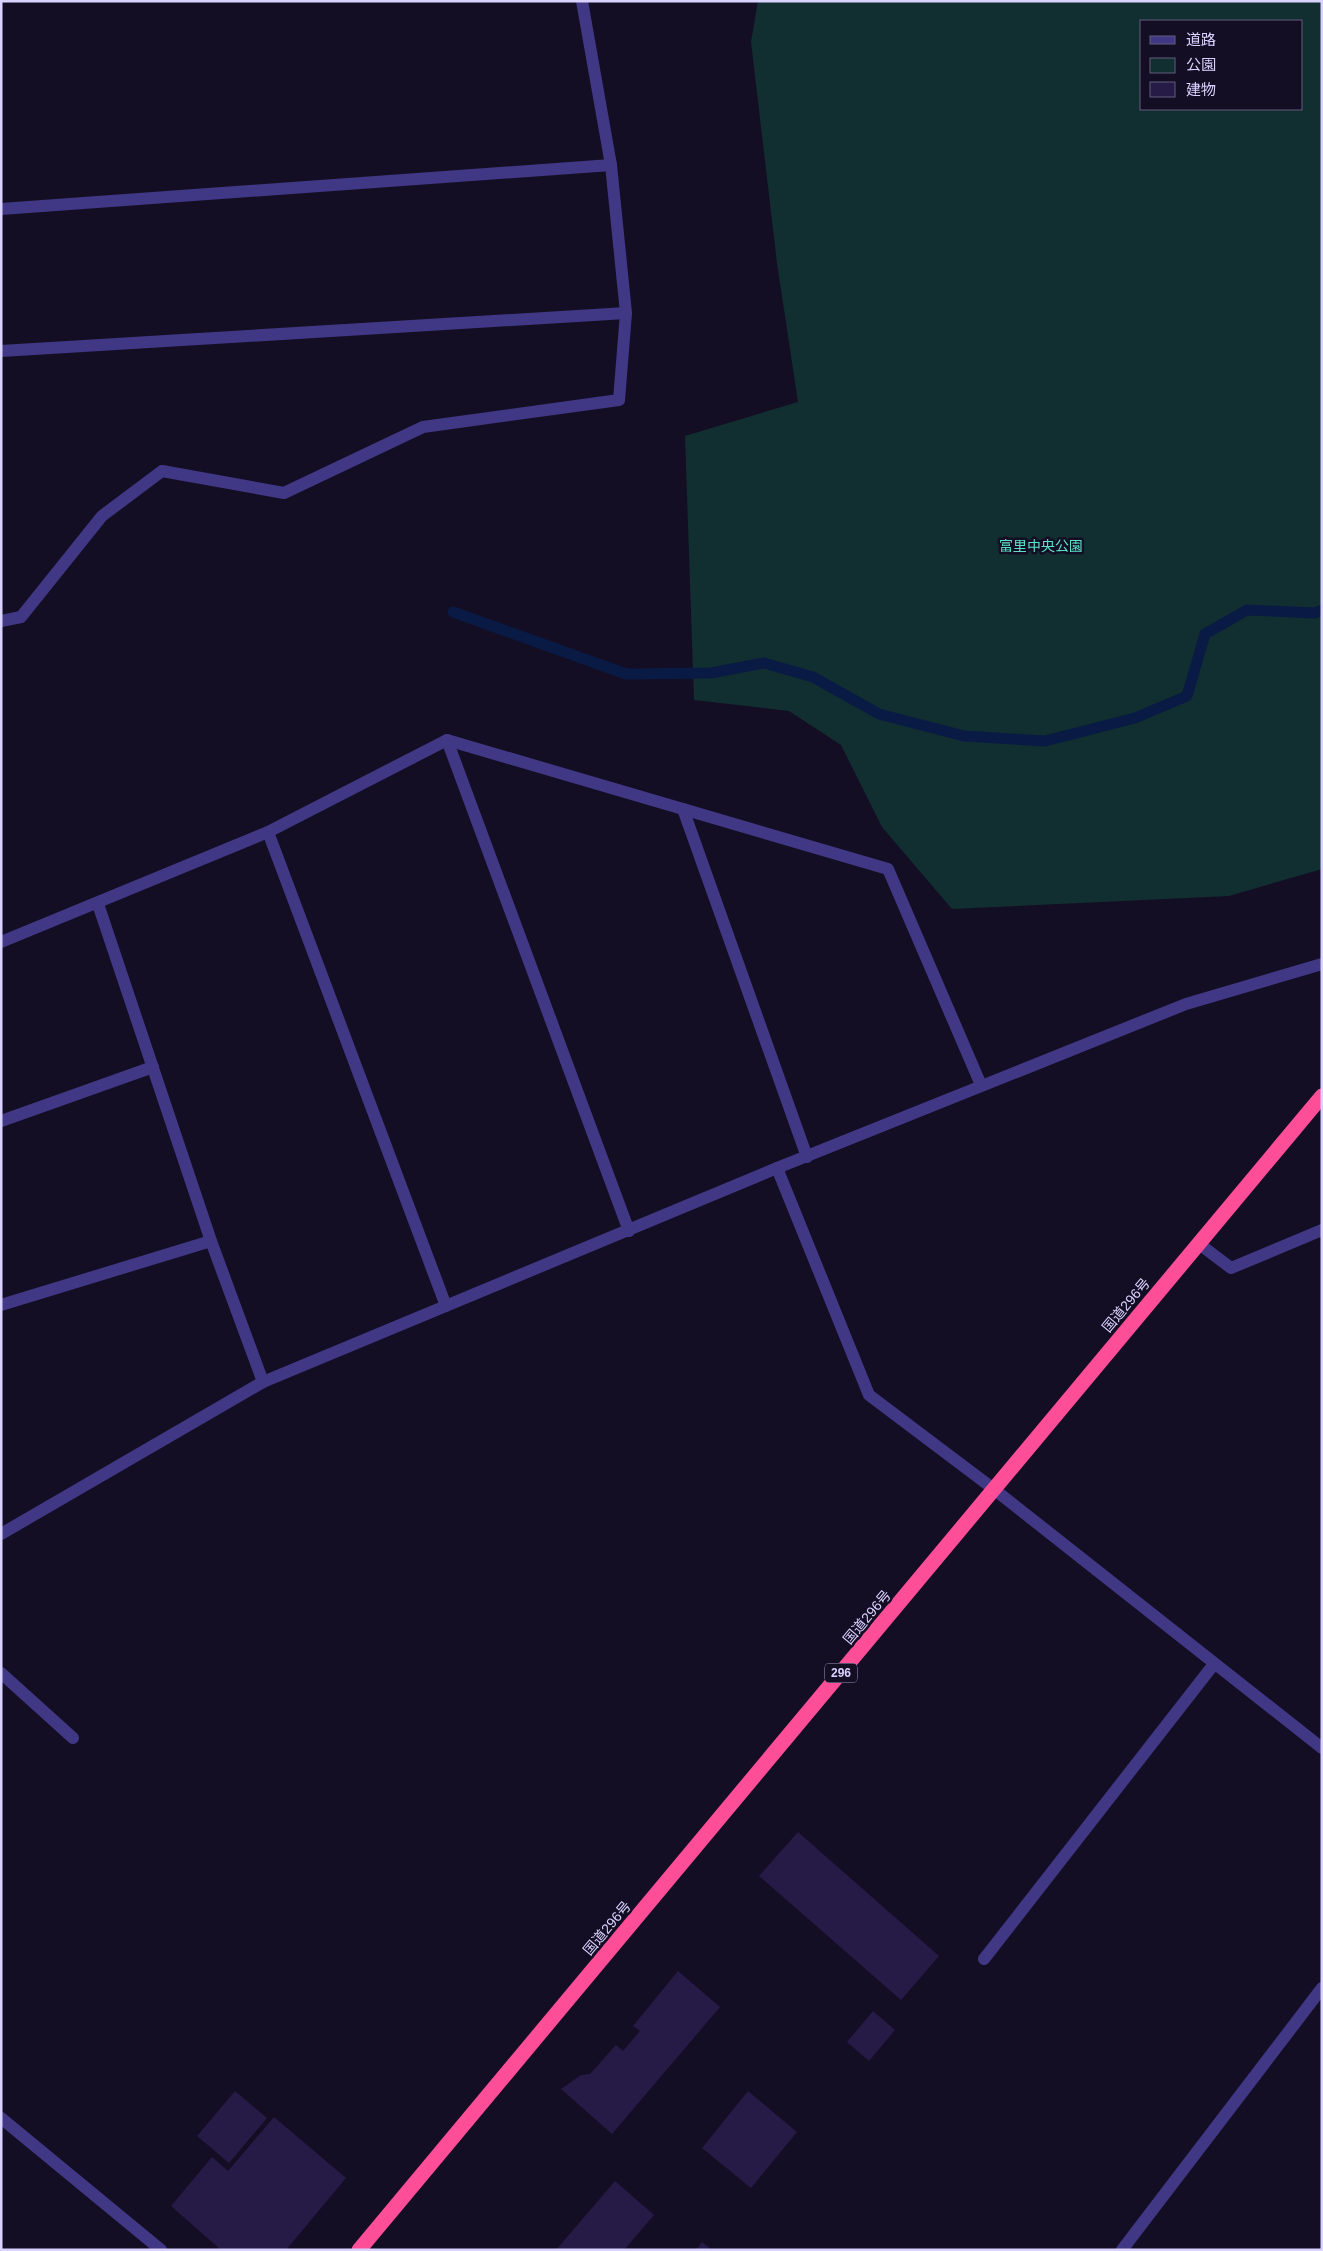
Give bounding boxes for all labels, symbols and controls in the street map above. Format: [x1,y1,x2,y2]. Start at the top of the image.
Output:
legend [1140,20,1303,110]
text: 道路 [1186,31,1216,48]
text: 公園 [1186,56,1216,73]
text: 建物 [1186,81,1216,98]
park label: 富里中央公園 [999,538,1083,554]
street label: 国道296号 [1099,1275,1153,1335]
street label: 国道296号 [840,1587,894,1647]
road number: 296 [825,1664,857,1682]
street label: 国道296号 [580,1898,634,1958]

